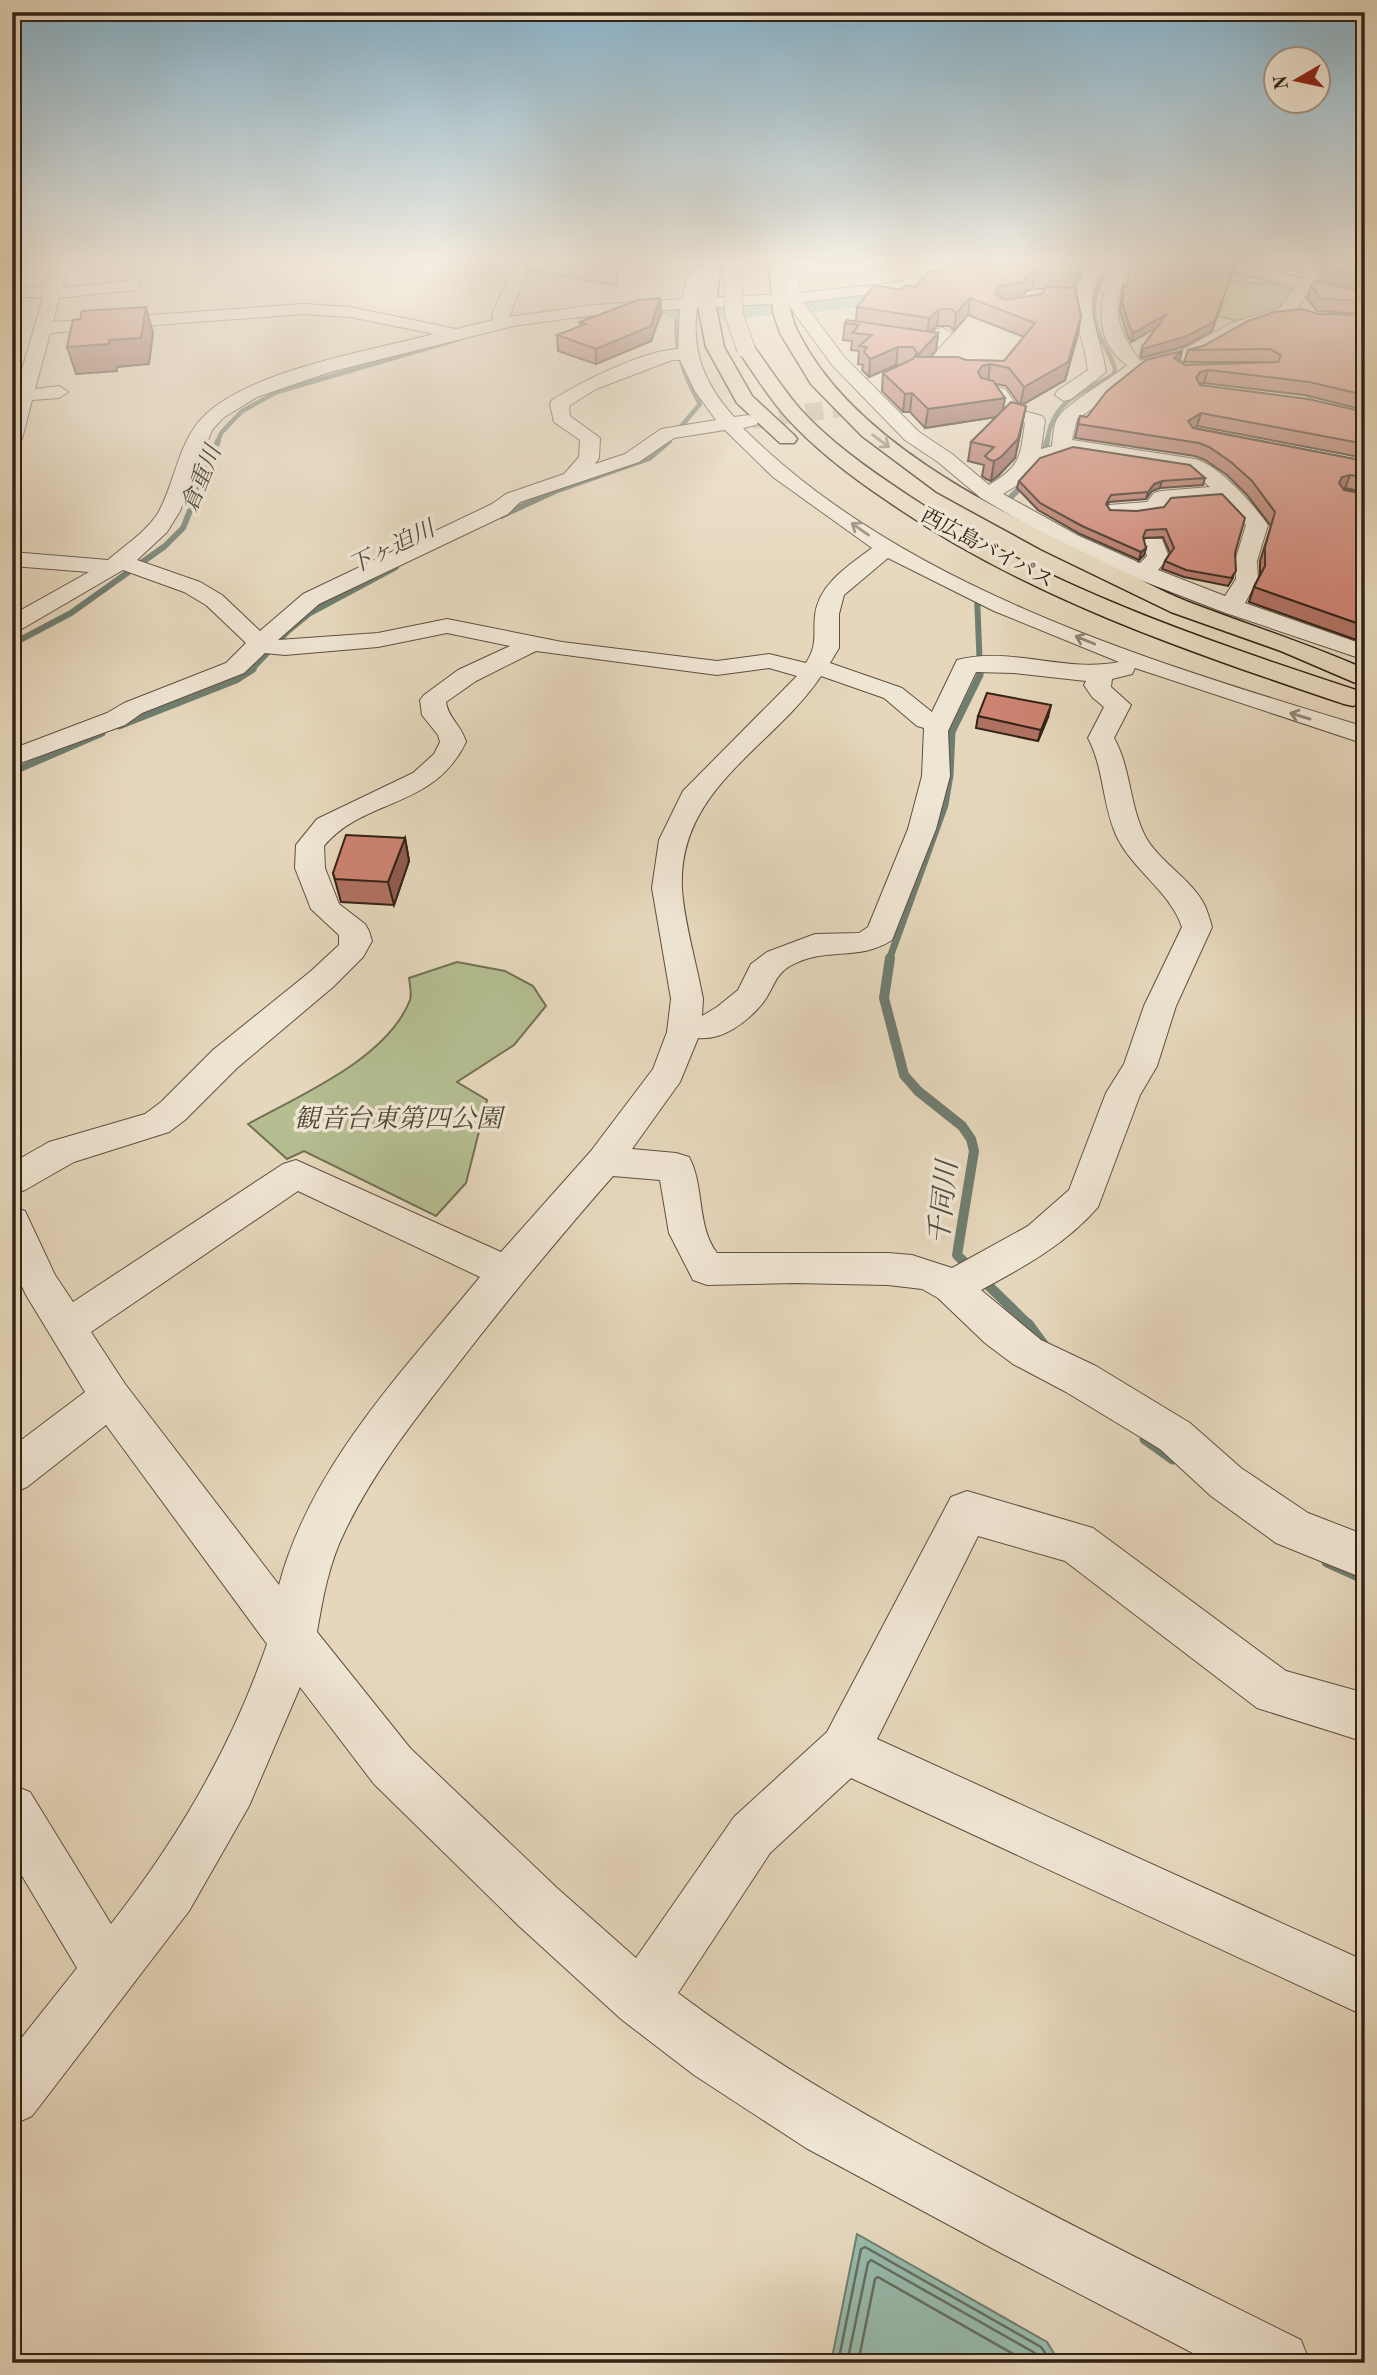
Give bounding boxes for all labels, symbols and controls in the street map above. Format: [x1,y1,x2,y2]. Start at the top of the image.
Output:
north arrow [1262,46,1332,116]
text: N [1272,73,1293,91]
one-way arrow [872,434,890,449]
water label: 倉重川 [177,439,227,515]
street label: 西広島バイパス [917,504,1058,593]
water label: 下ヶ迫川 [345,514,441,579]
one-way arrow [850,522,870,536]
one-way arrow [1075,632,1097,645]
one-way arrow [1289,709,1311,722]
park label: 観音台東第四公園 [294,1105,506,1133]
water label: 千同川 [924,1156,964,1246]

